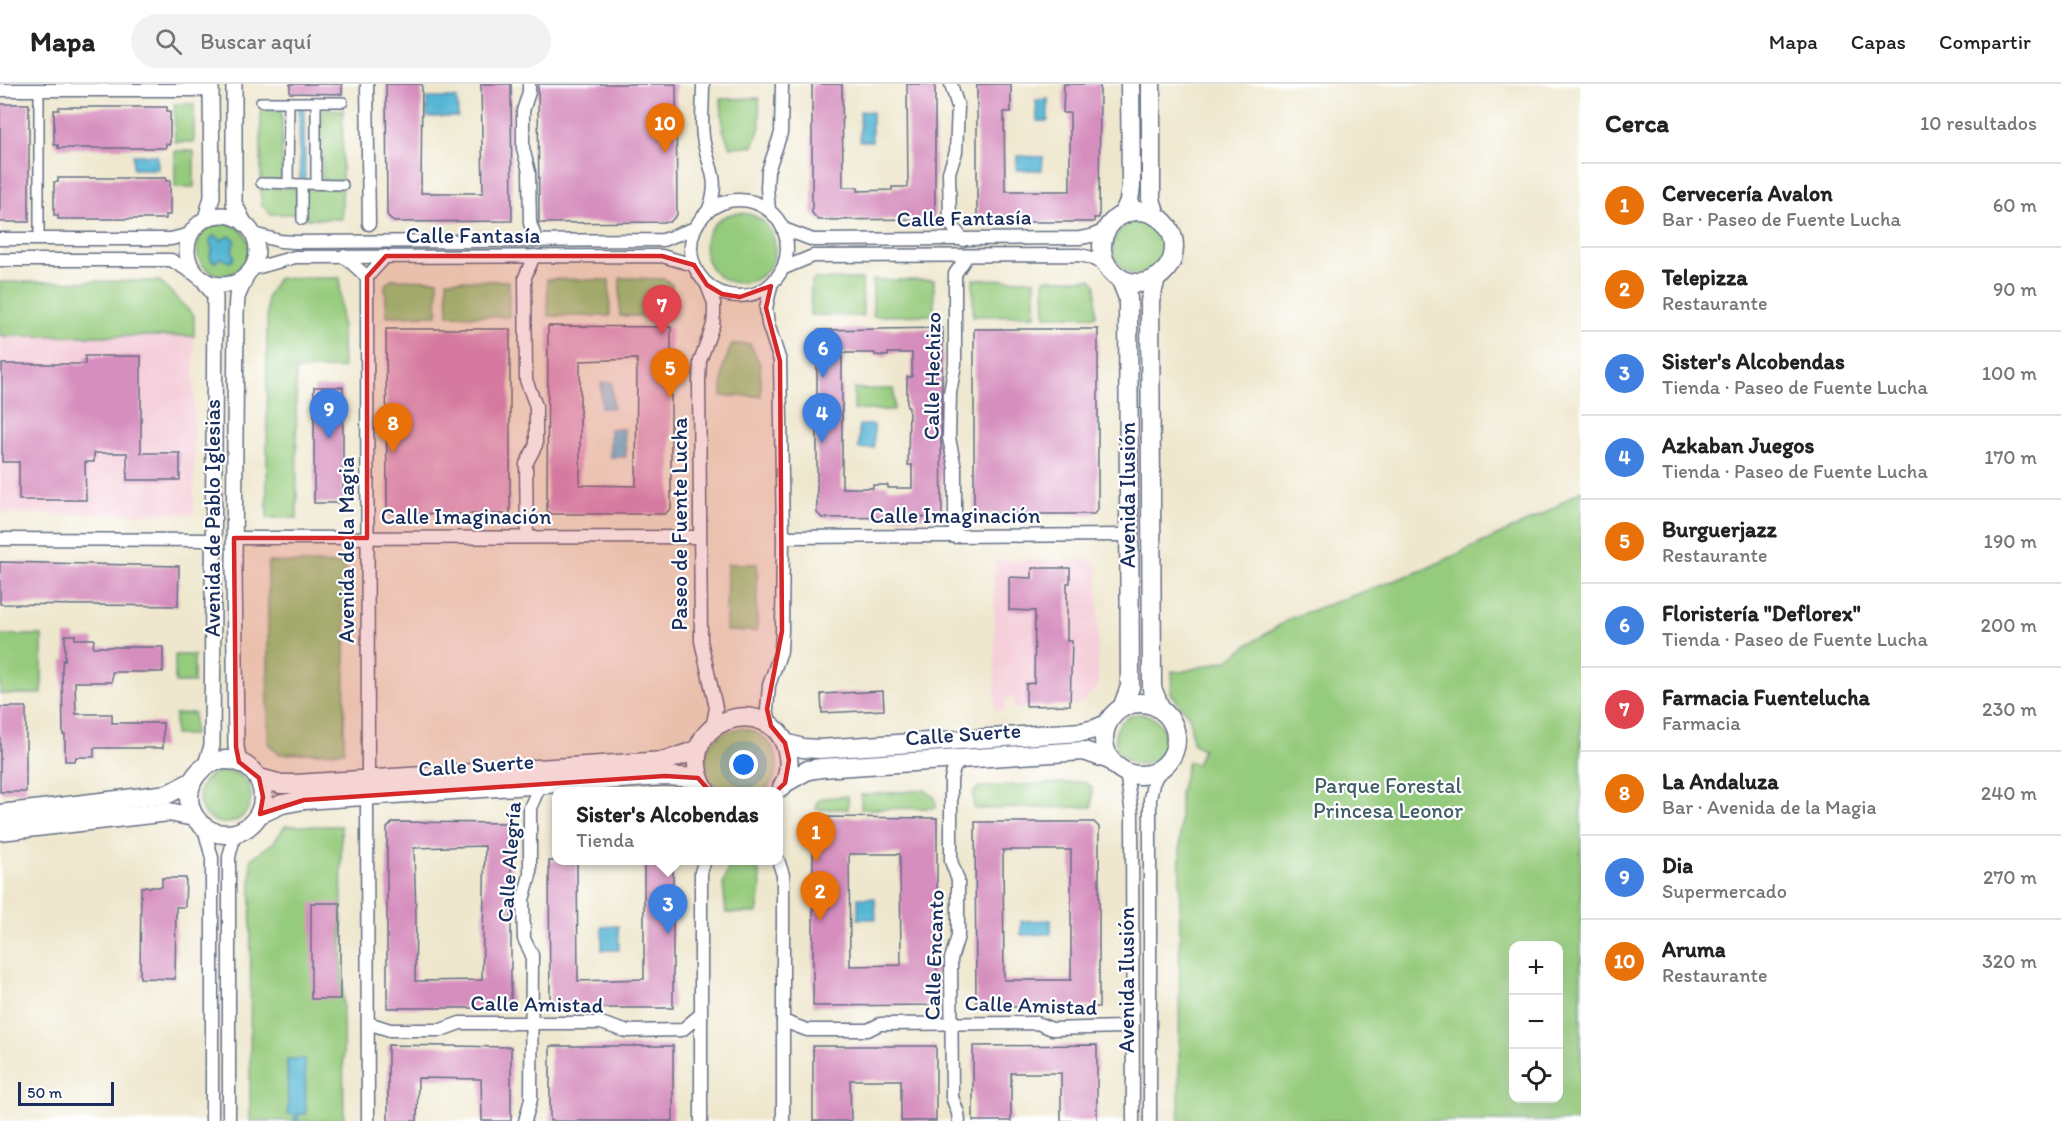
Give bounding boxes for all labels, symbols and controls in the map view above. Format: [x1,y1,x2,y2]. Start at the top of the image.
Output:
search box [131,14,551,68]
text: Mapa [30,24,95,58]
icon: search [152,25,185,58]
text: Buscar aquí [200,28,311,55]
text: Mapa [1769,29,1818,54]
text: Capas [1851,29,1906,54]
text: Compartir [1939,29,2031,54]
pin: 10 [646,104,684,153]
text: Cerca [1605,107,1669,139]
text: 10 resultados [1920,111,2037,135]
text: Cervecería Avalon [1662,180,1833,207]
text: 1 [1620,193,1629,217]
text: 60 m [1993,193,2037,217]
street label: Calle Fantasía [896,203,1032,233]
text: Bar · Paseo de Fuente Lucha [1662,207,1901,231]
street label: Calle Fantasía [406,222,541,249]
text: Telepizza [1662,264,1748,291]
text: 2 [1619,277,1630,301]
text: 90 m [1993,277,2037,301]
pin: 7 [642,286,682,335]
text: Restaurante [1662,291,1767,315]
street label: Calle Hechizo [917,312,947,440]
pin: 6 [804,328,842,378]
pin: 5 [650,348,690,398]
text: Sister's Alcobendas [1662,348,1845,375]
text: 3 [1619,361,1630,385]
text: 100 m [1982,361,2037,385]
text: Tienda · Paseo de Fuente Lucha [1662,375,1928,399]
pin: 9 [310,390,348,439]
pin: 4 [802,394,842,443]
street label: Avenida de Pablo Iglesias [199,399,226,637]
pin: 8 [374,404,412,453]
street label: Paseo de Fuente Lucha [666,417,693,631]
street label: Avenida Ilusión [1114,422,1141,568]
text: Azkaban Juegos [1662,432,1814,459]
text: 4 [1618,445,1631,469]
text: 170 m [1984,445,2037,469]
street label: Avenida de la Magia [333,457,360,643]
text: Tienda · Paseo de Fuente Lucha [1662,459,1928,483]
street label: Calle Imaginación [870,502,1041,529]
street label: Calle Imaginación [381,503,552,530]
text: Burguerjazz [1662,516,1777,543]
text: 5 [1619,529,1630,553]
text: 190 m [1984,529,2037,553]
text: Restaurante [1662,543,1767,567]
text: Floristería "Deflorex" [1662,600,1861,627]
text: 6 [1619,613,1630,637]
text: 200 m [1981,613,2037,637]
text: Tienda · Paseo de Fuente Lucha [1662,627,1928,651]
text: Farmacia Fuentelucha [1662,684,1870,711]
text: 7 [1620,697,1629,721]
text: 230 m [1982,697,2037,721]
text: Farmacia [1662,711,1741,735]
street label: Calle Suerte [904,716,1022,752]
street label: Calle Suerte [417,747,535,783]
your location [729,750,758,779]
text: La Andaluza [1662,768,1779,795]
park label: Parque Forestal Princesa Leonor [1313,772,1463,824]
text: 8 [1619,781,1630,805]
text: 240 m [1981,781,2037,805]
popup [552,787,783,865]
text: Bar · Avenida de la Magia [1662,795,1876,819]
street label: Calle Alegría [491,800,527,923]
text: Sister's Alcobendas [576,801,759,828]
pin: 1 [796,812,836,862]
text: Tienda [576,828,634,852]
text: Dia [1662,852,1693,879]
text: 9 [1619,865,1630,889]
text: 270 m [1983,865,2037,889]
pin: 2 [800,872,840,921]
text: Supermercado [1662,879,1787,903]
pin: 3 [648,884,688,934]
street label: Calle Encanto [918,889,950,1021]
street label: Avenida Ilusión [1113,907,1140,1053]
text: Aruma [1662,936,1726,963]
map controls [1509,941,1563,1103]
button: + [1509,941,1563,995]
text: 10 [1614,949,1635,973]
text: 320 m [1982,949,2037,973]
text: Restaurante [1662,963,1767,987]
street label: Calle Amistad [470,989,604,1019]
street label: Calle Amistad [964,989,1098,1021]
button: − [1509,995,1563,1049]
button: locate [1509,1049,1563,1103]
scale bar [18,1079,114,1106]
text: 50 m [27,1083,62,1102]

